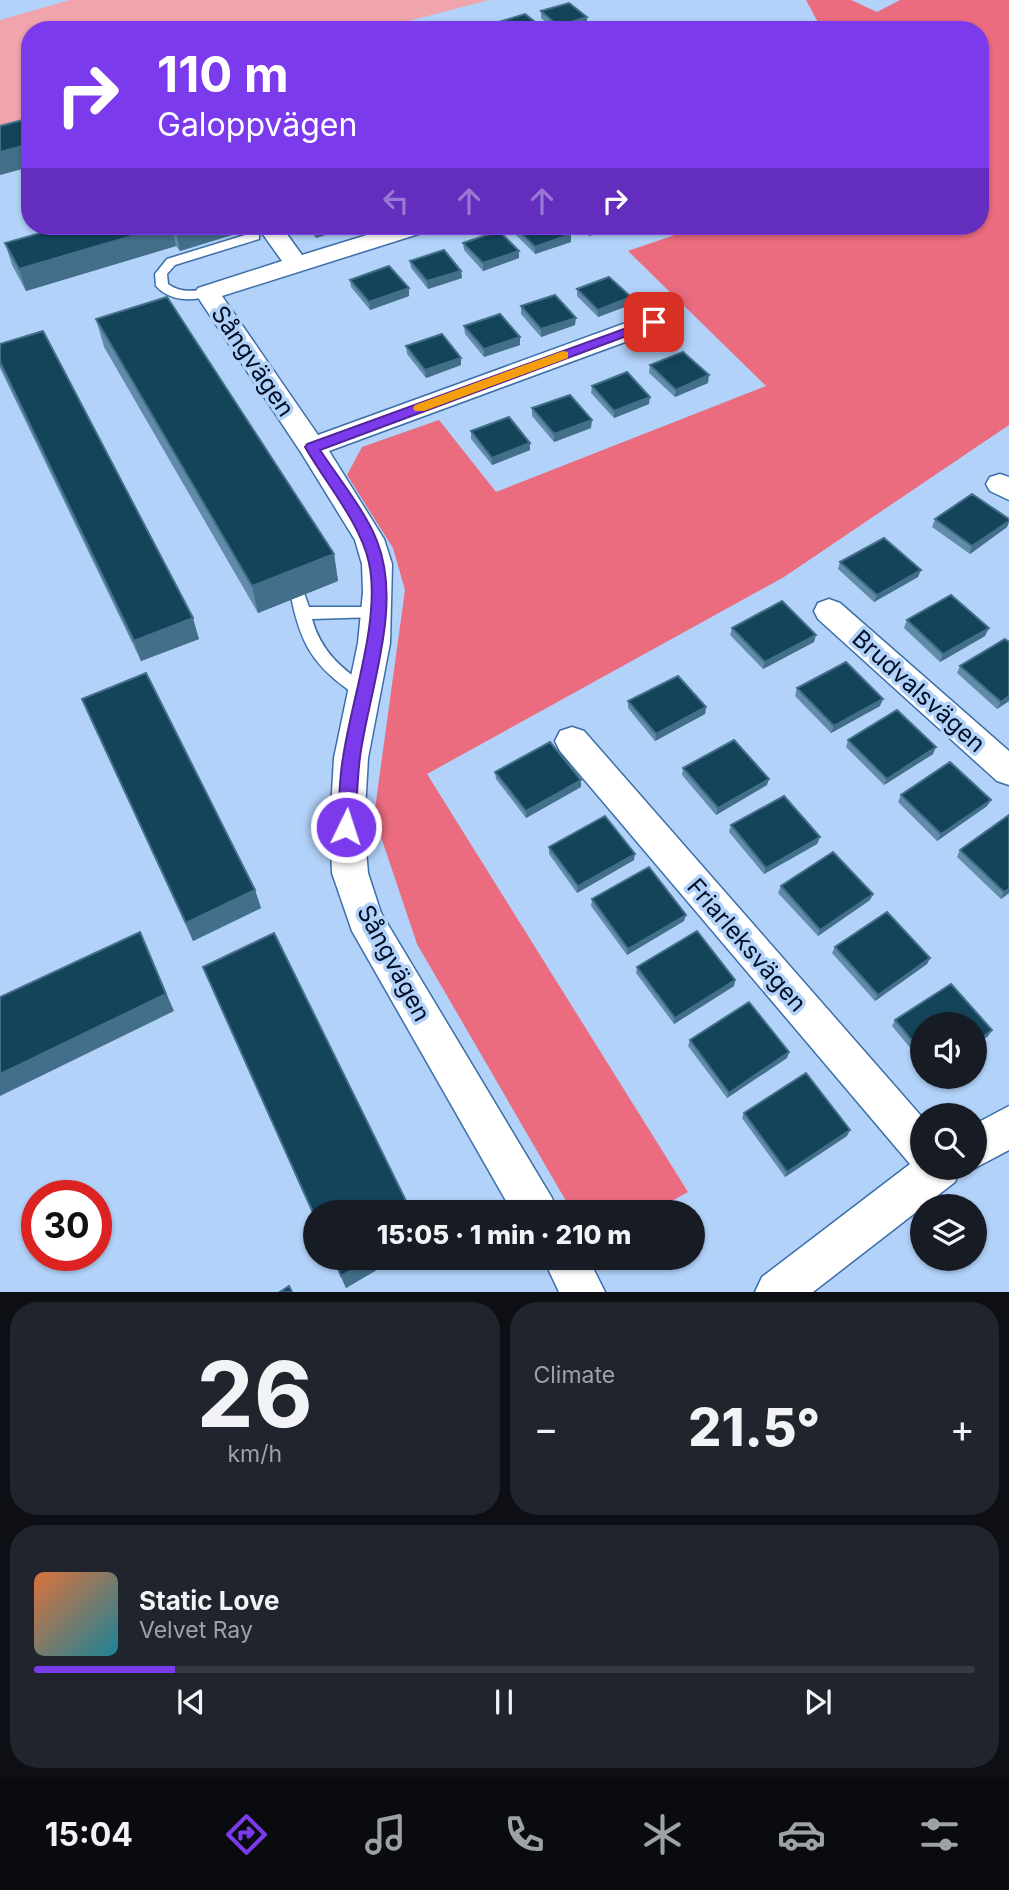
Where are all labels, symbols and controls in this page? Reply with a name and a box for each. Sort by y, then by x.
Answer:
text: 110 m [157,45,289,104]
icon: right [42,49,133,140]
text: Galoppvägen [157,105,357,144]
icon: left [377,182,415,220]
icon: ahead [450,182,488,220]
icon: ahead [523,182,561,220]
icon: right [596,182,634,220]
pin [624,292,684,352]
street label: Sångvägen [205,300,301,422]
icon: arrive [635,303,673,341]
street label: Brudvalsvägen [847,624,991,758]
position arrow [309,790,383,864]
street label: Friarleksvägen [681,872,813,1018]
street label: Sångvägen [351,900,437,1026]
map controls [910,1012,987,1271]
button: sound [910,1012,987,1089]
button: search [910,1103,987,1180]
speed limit sign: 30 [21,1180,112,1271]
button: layers [910,1194,987,1271]
text: 15:05 · 1 min · 210 m [377,1219,631,1250]
text: 26 [197,1339,313,1449]
text: Climate [534,1361,615,1389]
text: 21.5° [688,1396,820,1459]
text: − [534,1405,559,1451]
text: + [950,1405,975,1451]
text: km/h [227,1440,282,1468]
text: Static Love [139,1585,280,1616]
text: Velvet Ray [139,1616,253,1644]
icon: previous [172,1683,210,1721]
icon: pause [485,1683,523,1721]
icon: next [799,1683,837,1721]
icon: directions [222,1810,271,1859]
icon: music [361,1810,410,1859]
icon: phone [500,1810,549,1859]
icon: climate [638,1810,687,1859]
icon: car [777,1810,826,1859]
icon: filters [915,1810,964,1859]
text: 15:04 [45,1815,133,1854]

